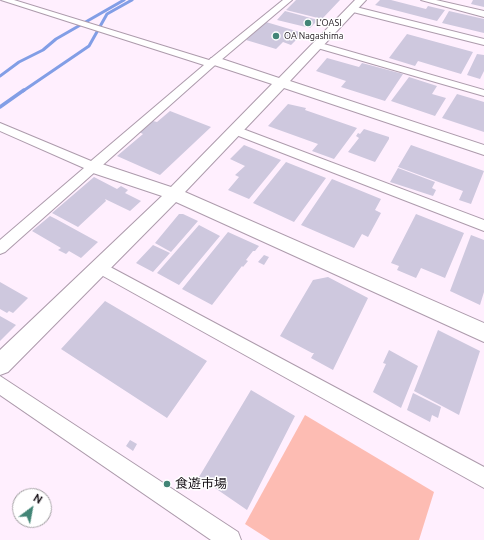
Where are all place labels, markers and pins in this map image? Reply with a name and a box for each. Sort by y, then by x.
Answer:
marker: L’OASI [303,18,313,28]
place label: L’OASI [316,18,341,28]
marker: OA Nagashima [271,31,281,41]
place label: OA Nagashima [284,31,343,41]
place label: 食遊市場 [175,476,227,492]
marker: 食遊市場 [162,479,172,489]

